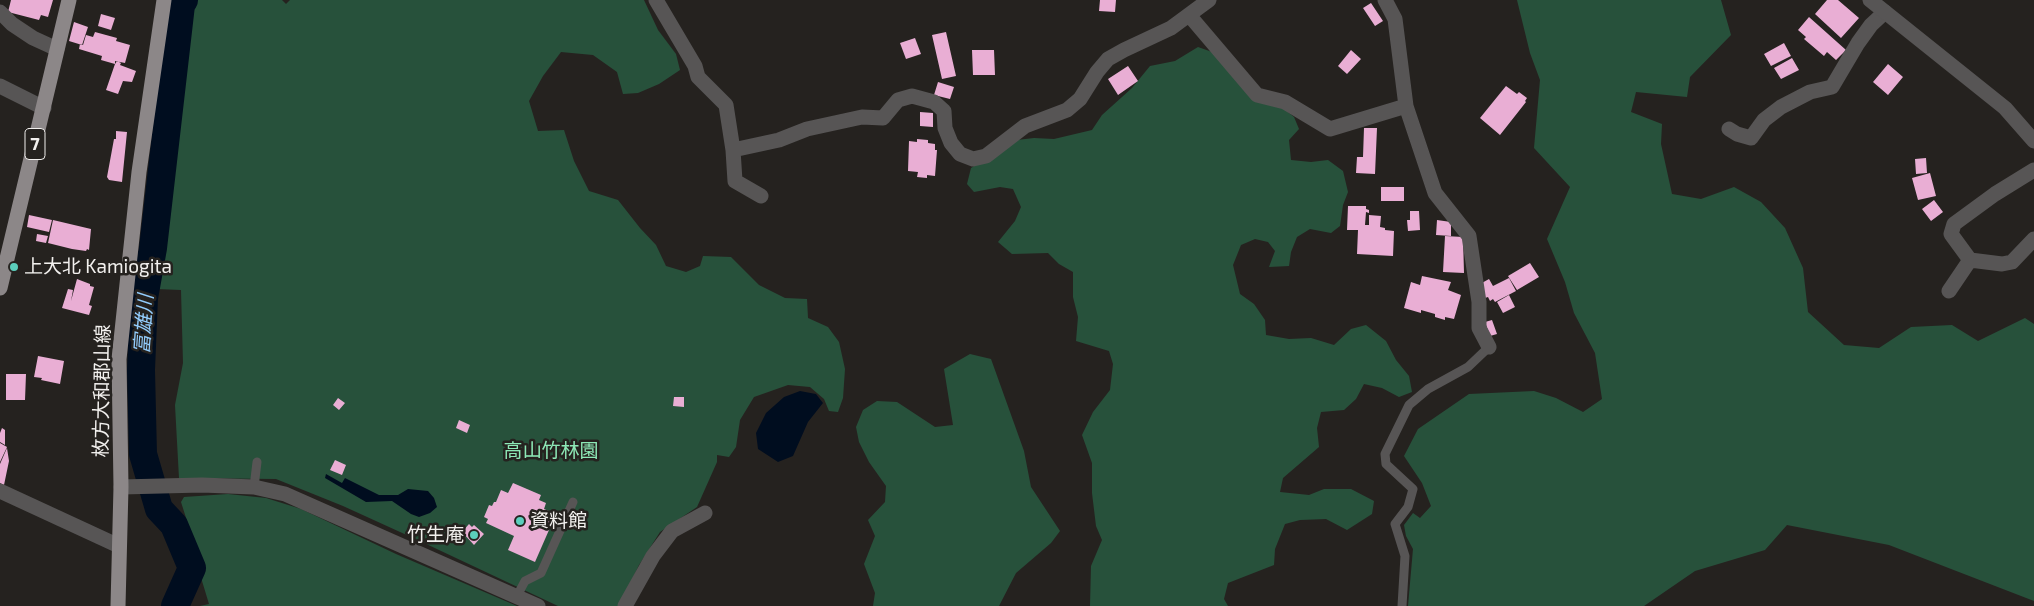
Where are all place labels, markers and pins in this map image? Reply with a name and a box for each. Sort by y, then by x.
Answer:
place label: 上大北 Kamiogita [24,256,172,278]
marker: 上大北 Kamiogita [8,261,20,273]
place label: 資料館 [530,510,587,532]
marker: 資料館 [514,515,526,527]
place label: 竹生庵 [407,524,464,546]
marker: 竹生庵 [468,529,480,541]

